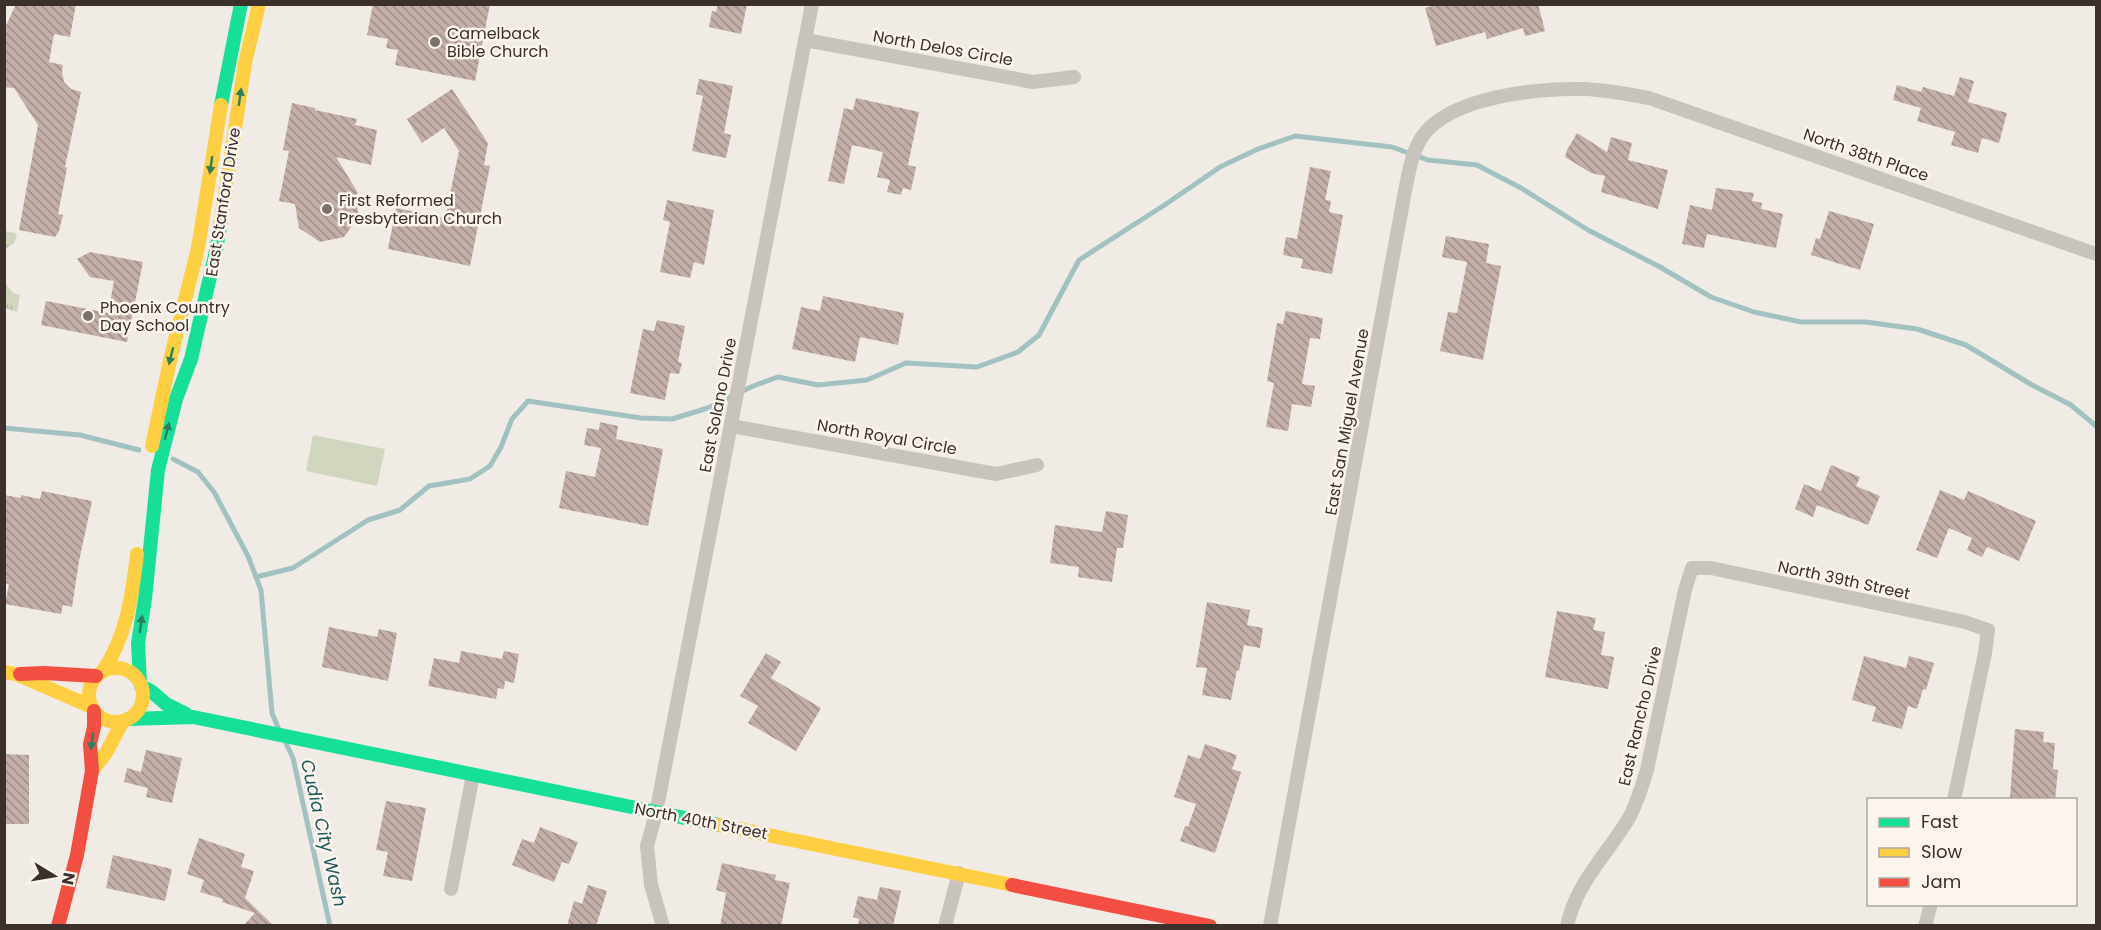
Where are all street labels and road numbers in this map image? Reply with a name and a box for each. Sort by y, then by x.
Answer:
street label: North Delos Circle [871,24,1015,72]
street label: North 38th Place [1800,123,1932,187]
street label: East Stanford Drive [200,126,246,278]
street label: East San Miguel Avenue [1319,327,1375,517]
street label: East Solano Drive [694,336,742,474]
street label: North Royal Circle [815,413,959,461]
street label: North 39th Street [1776,555,1912,605]
street label: East Rancho Drive [1613,644,1667,788]
street label: North 40th Street [632,797,770,845]

